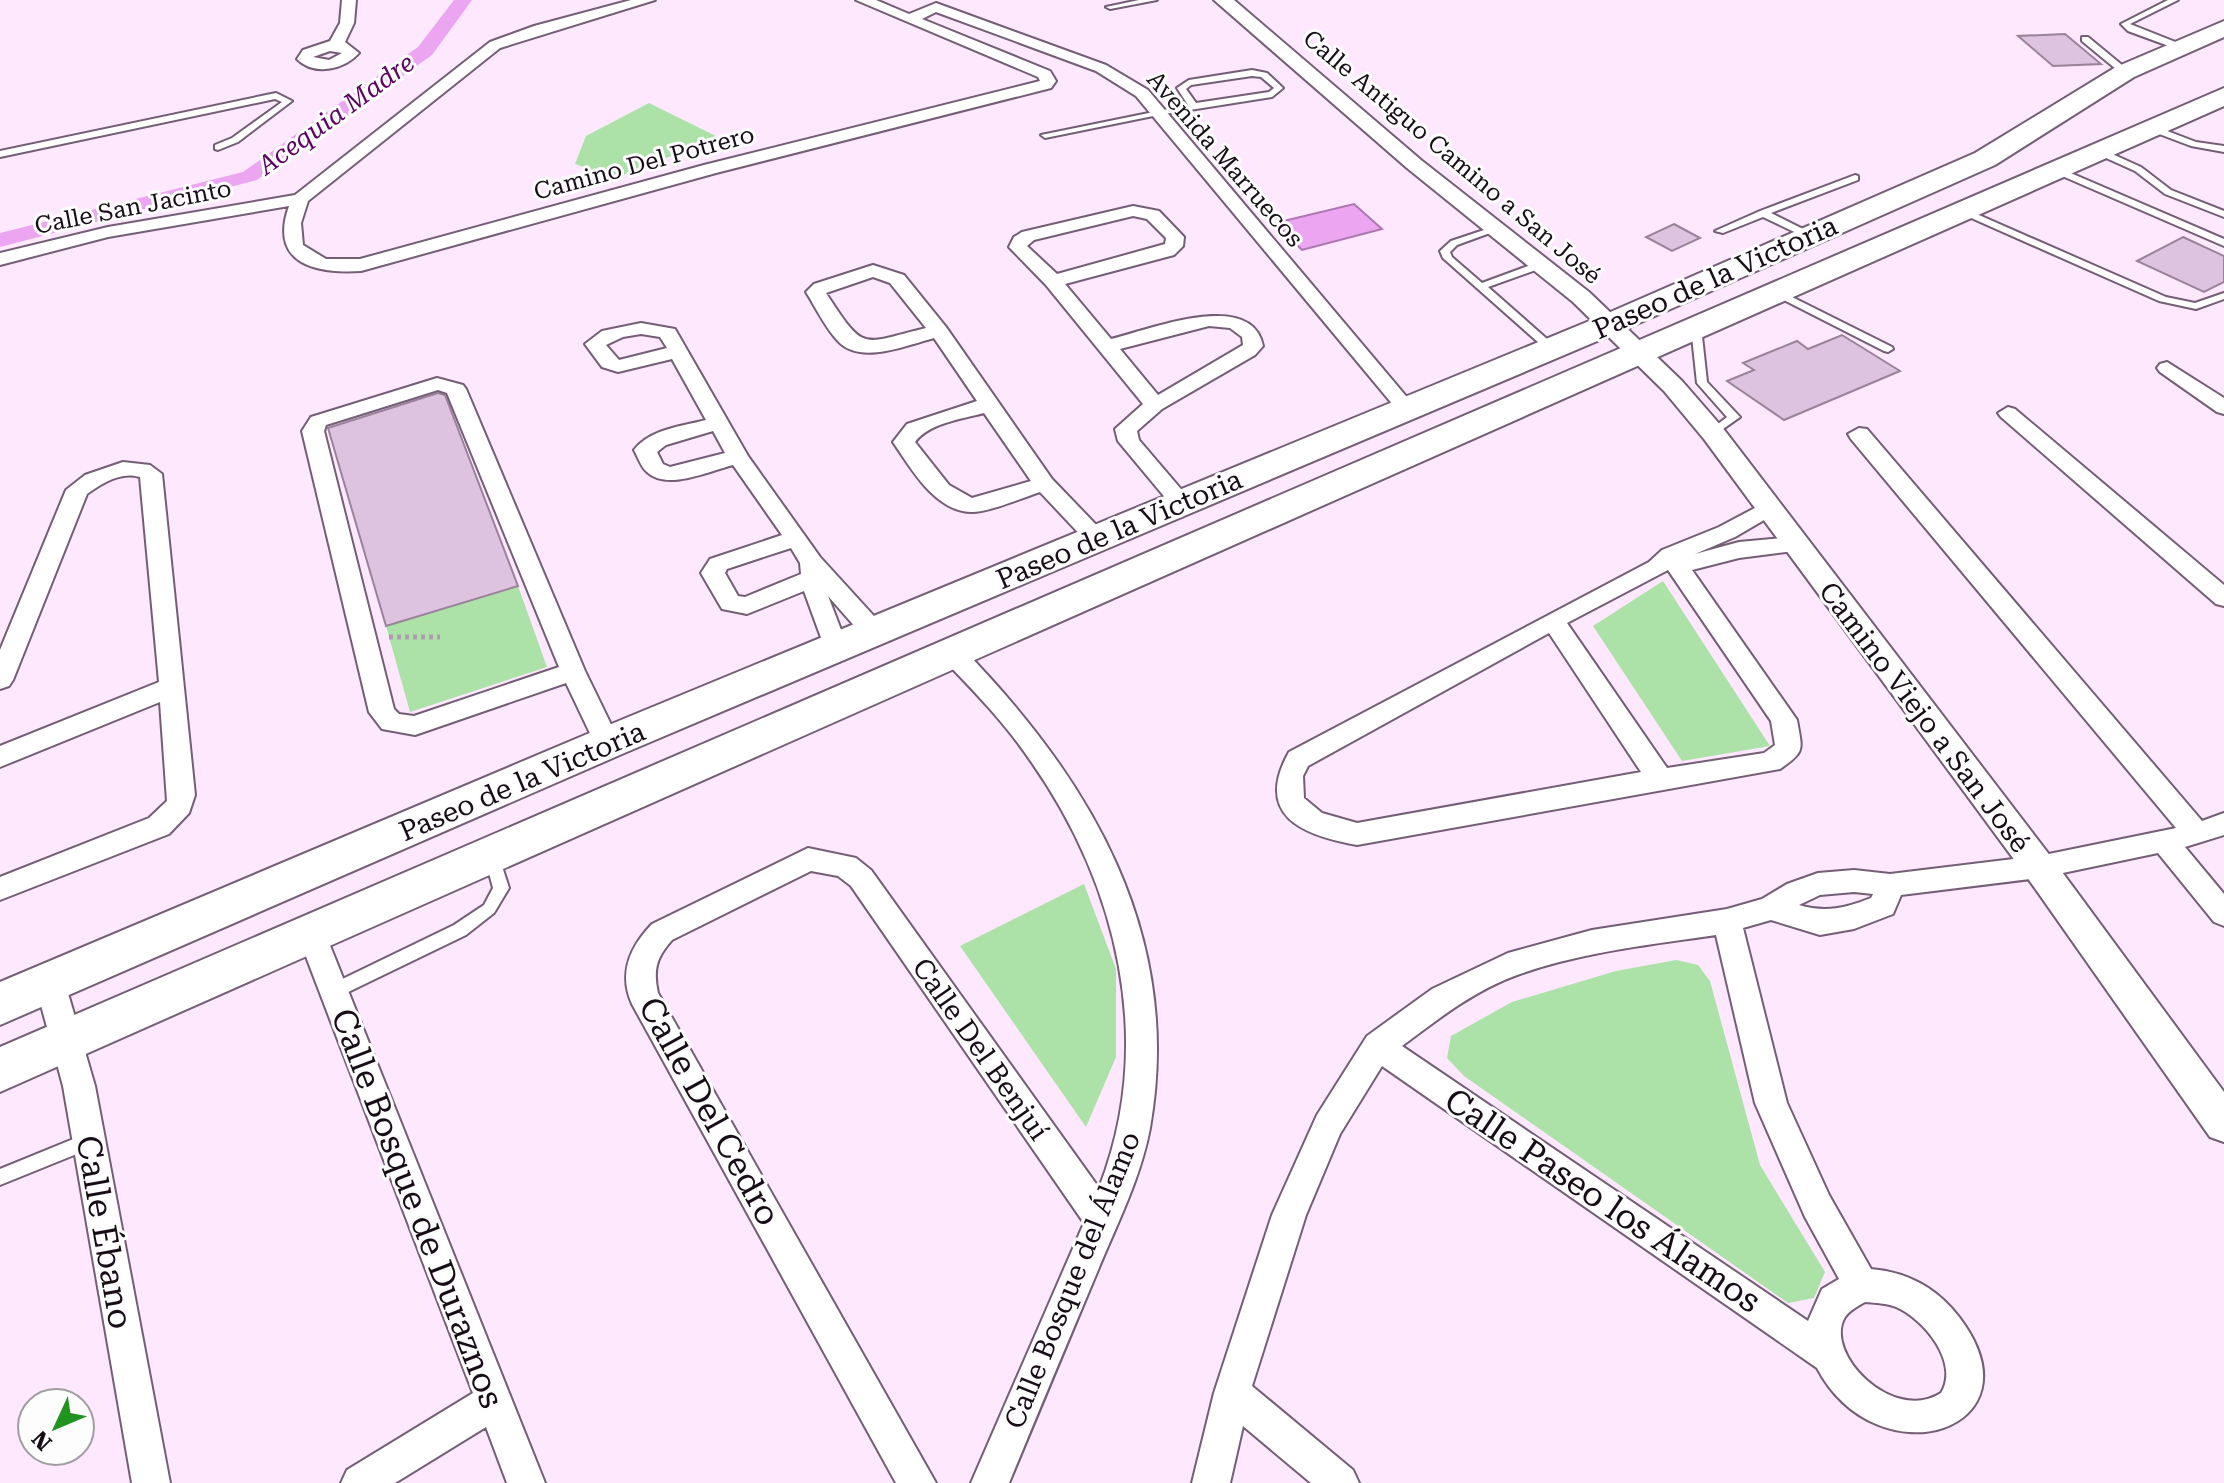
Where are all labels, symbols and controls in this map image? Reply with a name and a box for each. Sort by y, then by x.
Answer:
street label: Calle Antiguo Camino a San José [1298,24,1606,290]
water label: Acequia Madre [250,47,420,182]
street label: Avenida Marruecos [1141,65,1309,253]
street label: Camino Del Potrero [531,120,757,206]
street label: Calle San Jacinto [32,174,234,240]
street label: Paseo de la Victoria [1588,209,1842,346]
street label: Paseo de la Victoria [991,463,1247,596]
street label: Camino Viejo a San José [1812,576,2037,859]
street label: Paseo de la Victoria [394,715,650,848]
street label: Calle Del Benjuí [906,952,1056,1147]
street label: Calle Del Cedro [631,990,789,1232]
street label: Calle Bosque de Duraznos [323,1003,513,1413]
street label: Calle Paseo los Álamos [1438,1079,1768,1321]
street label: Calle Bosque del Álamo [997,1127,1147,1433]
street label: Calle Ébano [68,1132,142,1332]
north arrow [16,1387,96,1467]
text: N [27,1426,57,1455]

